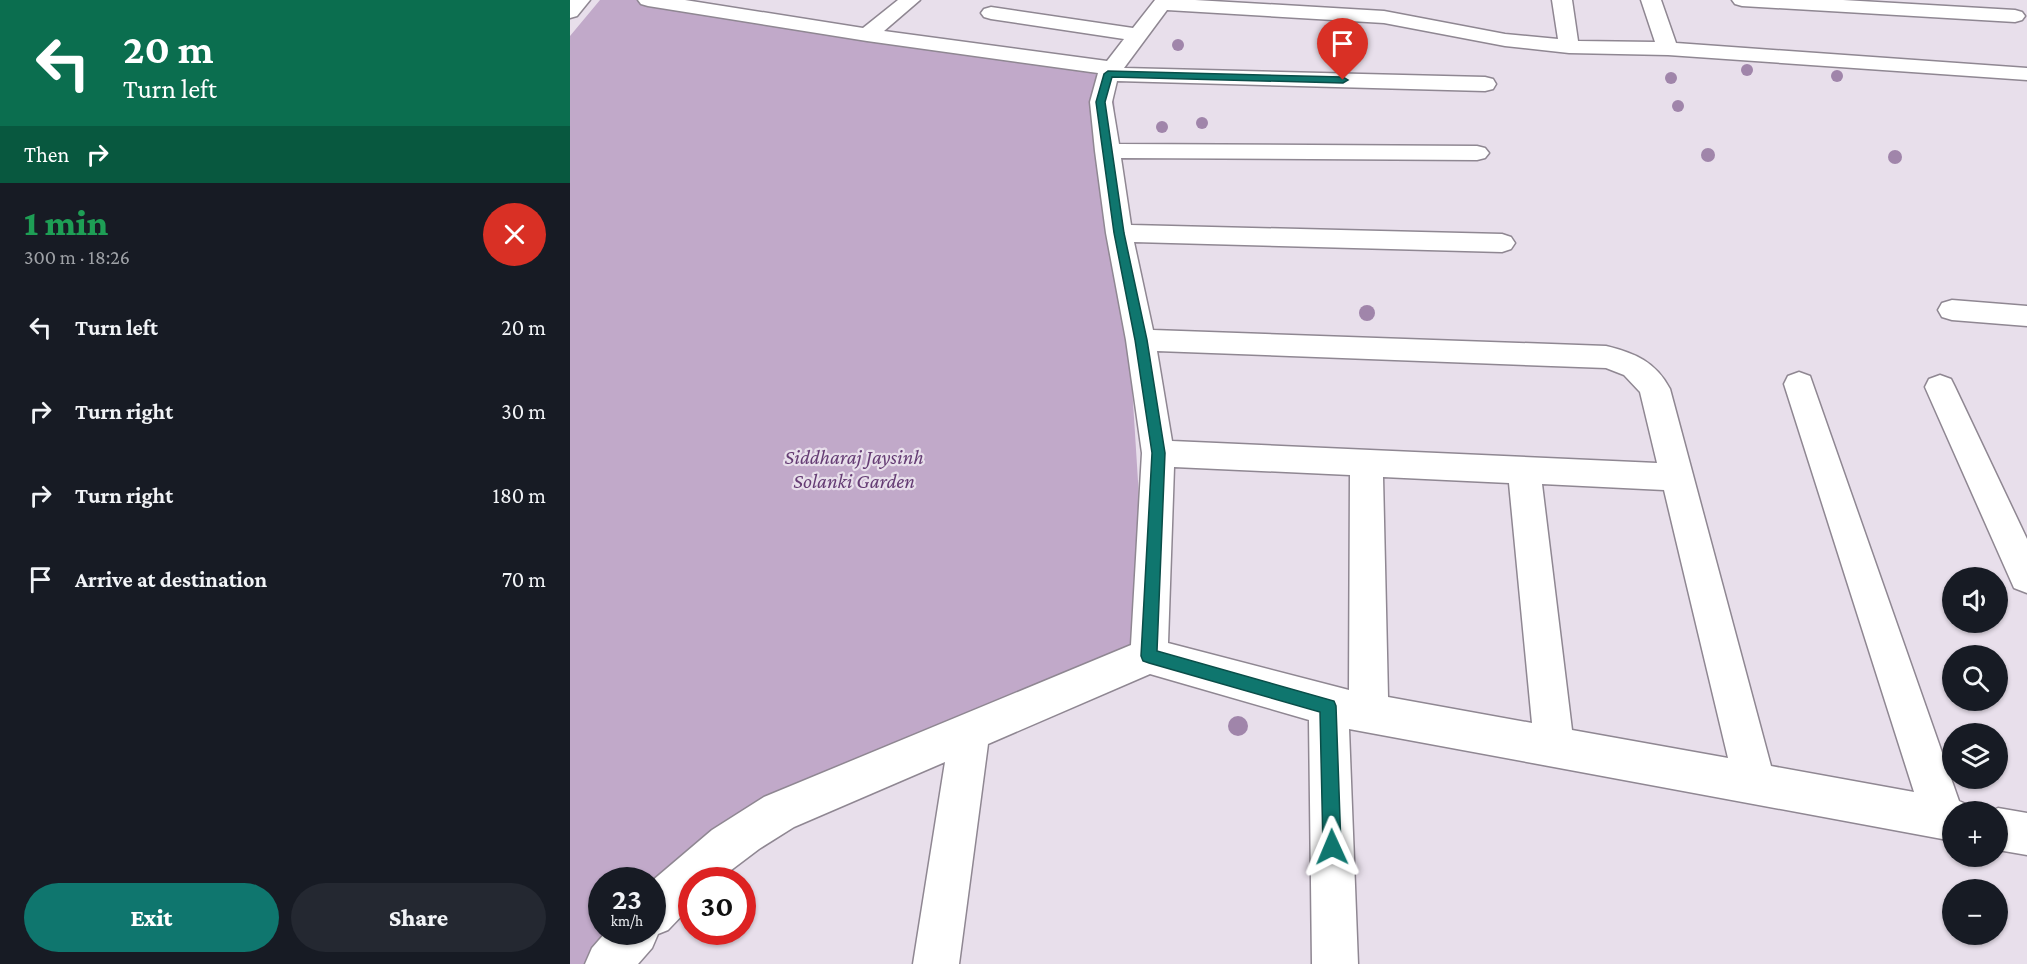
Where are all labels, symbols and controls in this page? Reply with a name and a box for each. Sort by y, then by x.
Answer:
pin [1317,18,1368,80]
icon: left [24,24,102,102]
text: 20 m [123,25,214,72]
icon: arrive [1326,27,1359,60]
text: Turn left [123,74,217,104]
icon: right [81,138,114,171]
text: Then [24,142,69,167]
text: 1 min [24,203,108,243]
button: close [483,203,546,266]
text: 300 m · 18:26 [24,246,130,268]
icon: left [24,311,57,344]
text: Turn left [75,315,158,340]
text: 20 m [501,315,546,340]
icon: right [24,395,57,428]
text: Turn right [75,399,173,424]
text: 30 m [501,399,546,424]
park label: Siddharaj Jaysinh Solanki Garden [784,445,924,493]
icon: right [24,479,57,512]
text: Turn right [75,483,173,508]
text: 180 m [493,483,546,508]
icon: arrive [24,563,57,596]
text: Arrive at destination [75,567,267,592]
text: 70 m [502,567,546,592]
map controls [1942,567,2008,945]
button: sound [1942,567,2008,633]
button: search [1942,645,2008,711]
button: layers [1942,723,2008,789]
button: + [1942,801,2008,867]
position arrow [1300,815,1364,879]
speed limit sign: 30 [678,867,756,945]
button: − [1942,879,2008,945]
text: 23 [612,882,642,915]
button: Exit [24,883,279,952]
button: Share [291,883,546,952]
text: km/h [611,913,643,929]

